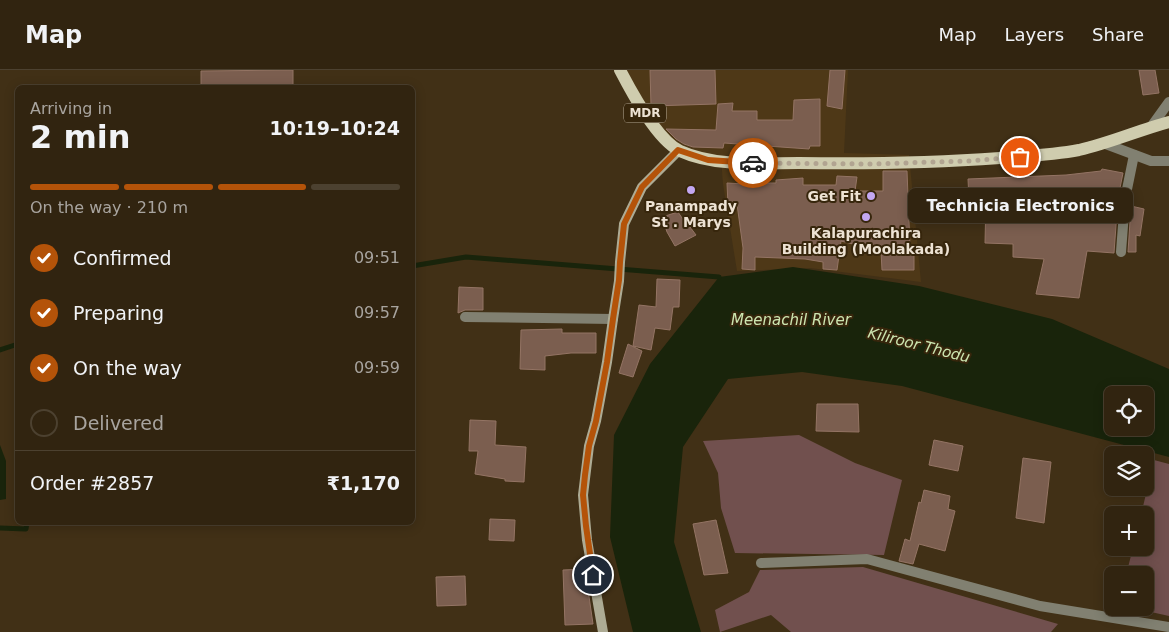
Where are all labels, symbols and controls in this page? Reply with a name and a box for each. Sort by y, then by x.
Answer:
text: Map [25,21,82,49]
text: Map [938,24,976,45]
text: Layers [1004,24,1064,45]
text: Share [1092,24,1144,45]
text: Arriving in [30,99,112,118]
road number: MDR [624,104,666,122]
text: 10:19–10:24 [270,117,400,139]
text: 2 min [30,118,131,156]
pin [999,136,1041,178]
courier [728,138,778,188]
icon: bag [1006,143,1034,171]
icon: car [739,149,767,177]
marker: Panampady St . Marys [685,184,697,196]
callout: Technicia Electronics [908,187,1132,222]
place label: Get Fit [807,188,861,204]
marker: Get Fit [865,190,877,202]
text: Technicia Electronics [927,196,1114,215]
text: On the way · 210 m [30,198,188,217]
place label: Panampady St . Marys [645,198,737,230]
marker: Kalapurachira Building (Moolakada) [860,211,872,223]
place label: Kalapurachira Building (Moolakada) [782,225,950,257]
icon: check [30,244,58,272]
text: Confirmed [73,247,172,269]
text: 09:51 [354,248,400,267]
icon: check [30,299,58,327]
text: Preparing [73,302,164,324]
text: 09:57 [354,303,400,322]
water label: Meenachil River [731,311,852,329]
water label: Kiliroor Thodu [866,324,972,366]
icon: check [30,354,58,382]
text: On the way [73,357,182,379]
text: 09:59 [354,358,400,377]
map controls [1104,386,1154,616]
button: locate [1104,386,1154,436]
text: Delivered [73,412,164,434]
button: layers [1104,446,1154,496]
text: Order #2857 [30,472,154,494]
text: ₹1,170 [327,472,400,494]
button: + [1104,506,1154,556]
pin [572,554,614,596]
icon: home [579,561,607,589]
button: − [1104,566,1154,616]

